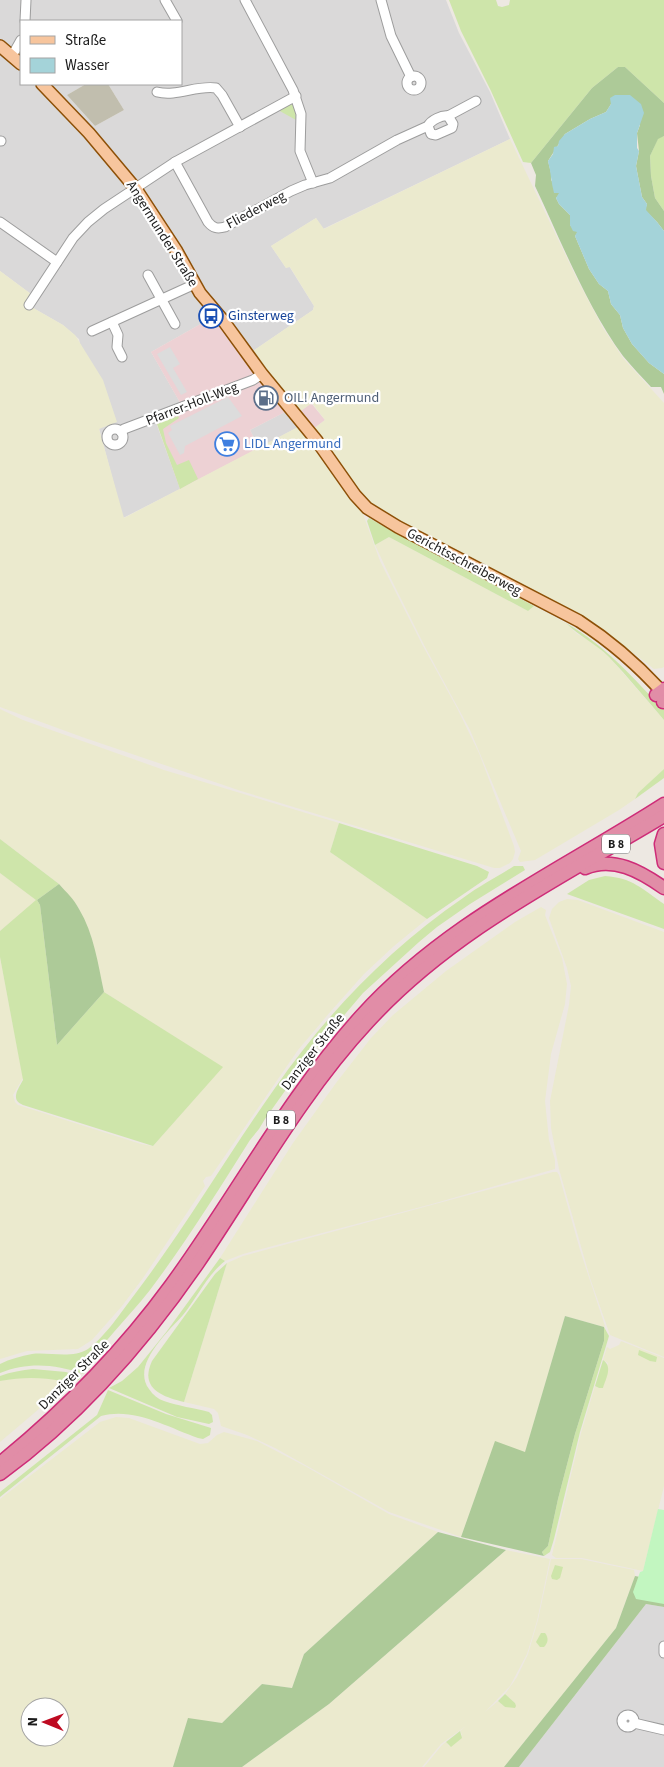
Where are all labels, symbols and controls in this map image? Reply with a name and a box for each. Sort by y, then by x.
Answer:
legend [20,20,182,85]
text: Straße [65,30,106,51]
text: Wasser [65,55,110,76]
street label: Angermunder Straße [121,177,203,291]
street label: Fliederweg [223,186,289,234]
bus stop icon: Ginsterweg [198,303,224,329]
place label: Ginsterweg [228,306,294,326]
street label: Pfarrer-Holl-Weg [143,377,241,431]
fuel station icon: OIL! Angermund [253,385,279,411]
place label: OIL! Angermund [284,388,379,408]
supermarket icon: LIDL Angermund [214,431,240,457]
place label: LIDL Angermund [244,434,341,454]
street label: Gerichtsschreiberweg [403,523,525,601]
road number: B 8 [602,834,630,854]
street label: Danziger Straße [277,1009,349,1095]
road number: B 8 [267,1110,295,1130]
street label: Danziger Straße [34,1335,114,1415]
north arrow [20,1697,70,1747]
text: N [23,1717,43,1727]

